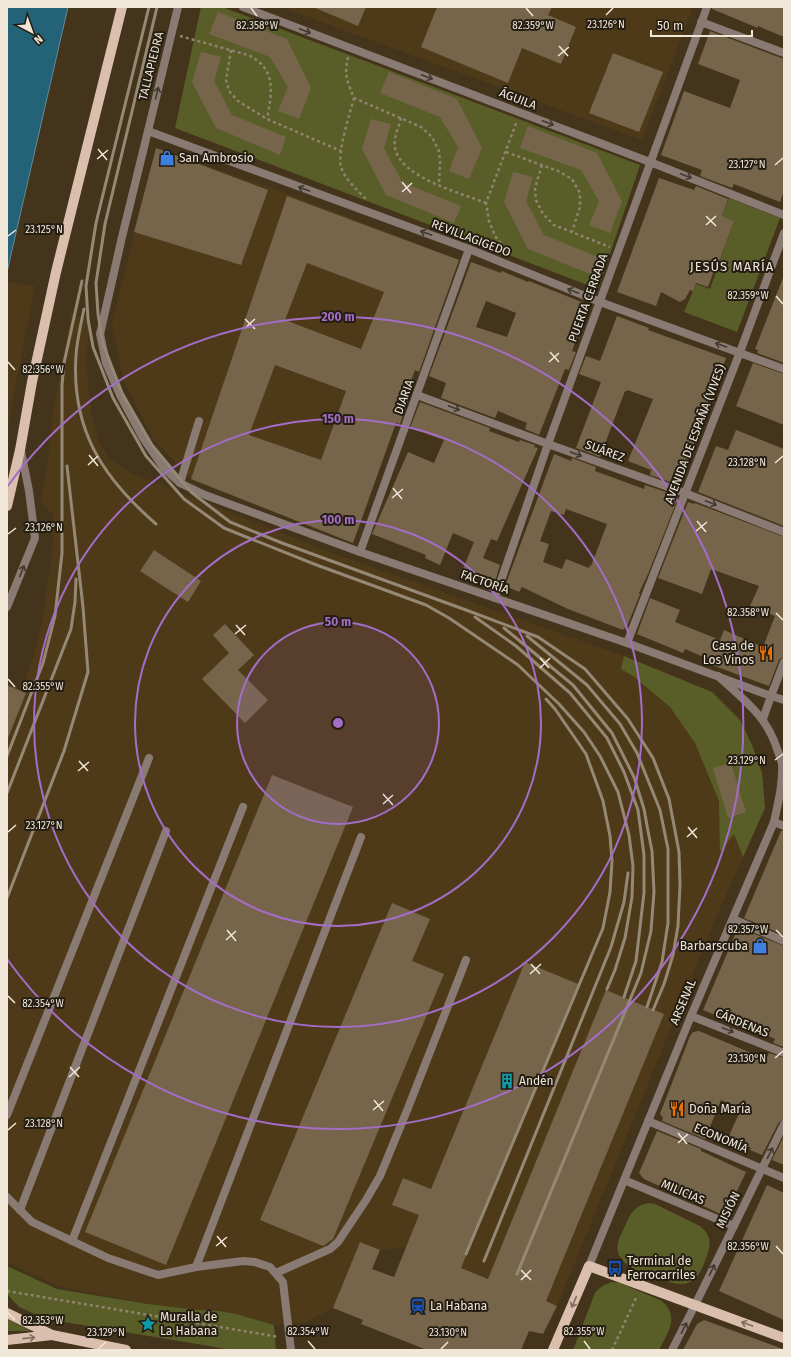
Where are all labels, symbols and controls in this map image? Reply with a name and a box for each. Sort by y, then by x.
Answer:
north arrow [12,12,52,52]
scale bar [651,12,752,38]
text: 23.126°N [587,19,625,31]
text: 50 m [657,19,683,33]
text: 82.358°W [236,20,279,32]
text: 82.359°W [512,20,554,32]
one-way arrow [299,27,311,35]
street label: TALLAPIEDRA [136,30,166,102]
text: N [31,32,45,46]
one-way arrow [420,74,432,82]
street label: ÁGUILA [497,85,539,113]
one-way arrow [154,87,162,100]
one-way arrow [542,120,554,128]
shop icon: San Ambrosio [158,149,176,167]
place label: San Ambrosio [179,151,254,165]
text: 23.127°N [728,159,766,171]
one-way arrow [680,173,692,181]
one-way arrow [297,185,310,192]
street label: REVILLAGIGEDO [429,216,513,260]
text: 23.125°N [25,224,63,236]
one-way arrow [420,229,432,237]
street label: PUERTA CERRADA [566,252,611,344]
district label: JESÚS MARÍA [690,259,774,274]
one-way arrow [567,287,579,295]
text: 82.359°W [727,290,769,302]
text: 200 m [321,310,355,324]
one-way arrow [716,341,728,349]
street label: AVENIDA DE ESPAÑA (VIVES) [661,362,728,506]
text: 82.356°W [22,364,65,376]
street label: DIARIA [391,378,417,416]
one-way arrow [447,405,459,413]
text: 150 m [322,412,354,426]
street label: SUÁREZ [583,436,627,465]
one-way arrow [569,450,581,458]
text: 23.128°N [728,457,766,469]
one-way arrow [705,500,717,507]
text: 100 m [322,513,354,527]
text: 23.126°N [25,522,63,534]
one-way arrow [18,566,26,578]
street label: FACTORÍA [459,566,512,597]
text: 82.358°W [727,607,770,619]
text: 50 m [325,615,351,629]
place label: Casa de Los Vinos [703,639,754,667]
restaurant icon: Casa de Los Vinos [757,644,775,662]
text: 82.355°W [22,681,64,693]
centre of rings [331,716,345,730]
text: 23.129°N [728,755,766,767]
text: 23.127°N [25,820,63,832]
text: 82.357°W [728,924,769,936]
shop icon: Barbarscuba [751,937,769,955]
place label: Barbarscuba [680,939,748,953]
street label: ARSENAL [667,977,699,1027]
text: 82.354°W [22,998,65,1010]
street label: CÁRDENAS [713,1005,772,1040]
one-way arrow [721,1027,733,1035]
text: 23.130°N [728,1053,766,1065]
building icon: Andén [498,1072,516,1090]
place label: Andén [519,1074,554,1088]
restaurant icon: Doña María [668,1100,686,1118]
place label: Doña María [689,1102,751,1116]
text: 23.128°N [25,1118,63,1130]
street label: ECONOMÍA [692,1119,751,1156]
one-way arrow [767,1148,774,1160]
street label: MILICIAS [659,1177,707,1208]
street label: MISIÓN [712,1189,743,1231]
text: 82.356°W [727,1241,770,1253]
place label: Terminal de Ferrocarriles [627,1254,696,1282]
bus stop icon: Terminal de Ferrocarriles [606,1259,624,1277]
one-way arrow [709,1264,716,1276]
one-way arrow [569,1296,577,1308]
station icon: La Habana [409,1297,427,1315]
place label: La Habana [430,1299,487,1313]
place label: Muralla de La Habana [160,1310,217,1338]
text: 82.353°W [22,1315,64,1327]
place icon: Muralla de La Habana [139,1315,157,1333]
one-way arrow [742,1320,754,1328]
one-way arrow [680,1322,688,1334]
text: 82.354°W [287,1326,330,1338]
text: 82.355°W [563,1326,605,1338]
text: 23.129°N [87,1327,125,1339]
text: 23.130°N [429,1327,467,1339]
one-way arrow [22,1334,35,1342]

